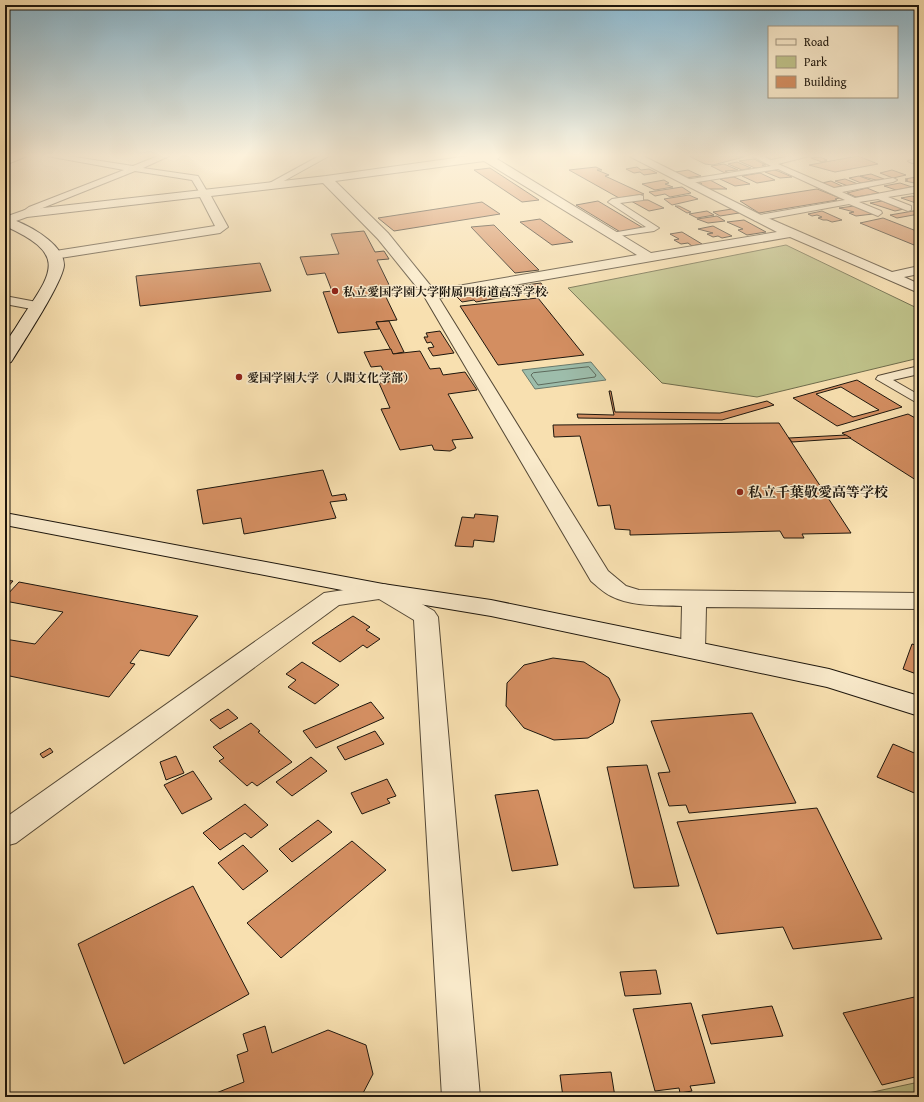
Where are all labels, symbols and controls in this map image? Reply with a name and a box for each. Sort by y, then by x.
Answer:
legend [768,26,898,98]
text: Road [804,33,830,50]
text: Park [804,53,828,70]
text: Building [804,73,847,90]
place label: 私立愛国学園大学附属四街道高等学校 [343,283,547,300]
marker: 私立愛国学園大学附属四街道高等学校 [330,286,340,296]
place label: 愛国学園大学（人間文化学部） [247,369,415,386]
marker: 愛国学園大学（人間文化学部） [234,372,244,382]
place label: 私立千葉敬愛高等学校 [748,482,888,502]
marker: 私立千葉敬愛高等学校 [735,487,745,497]

